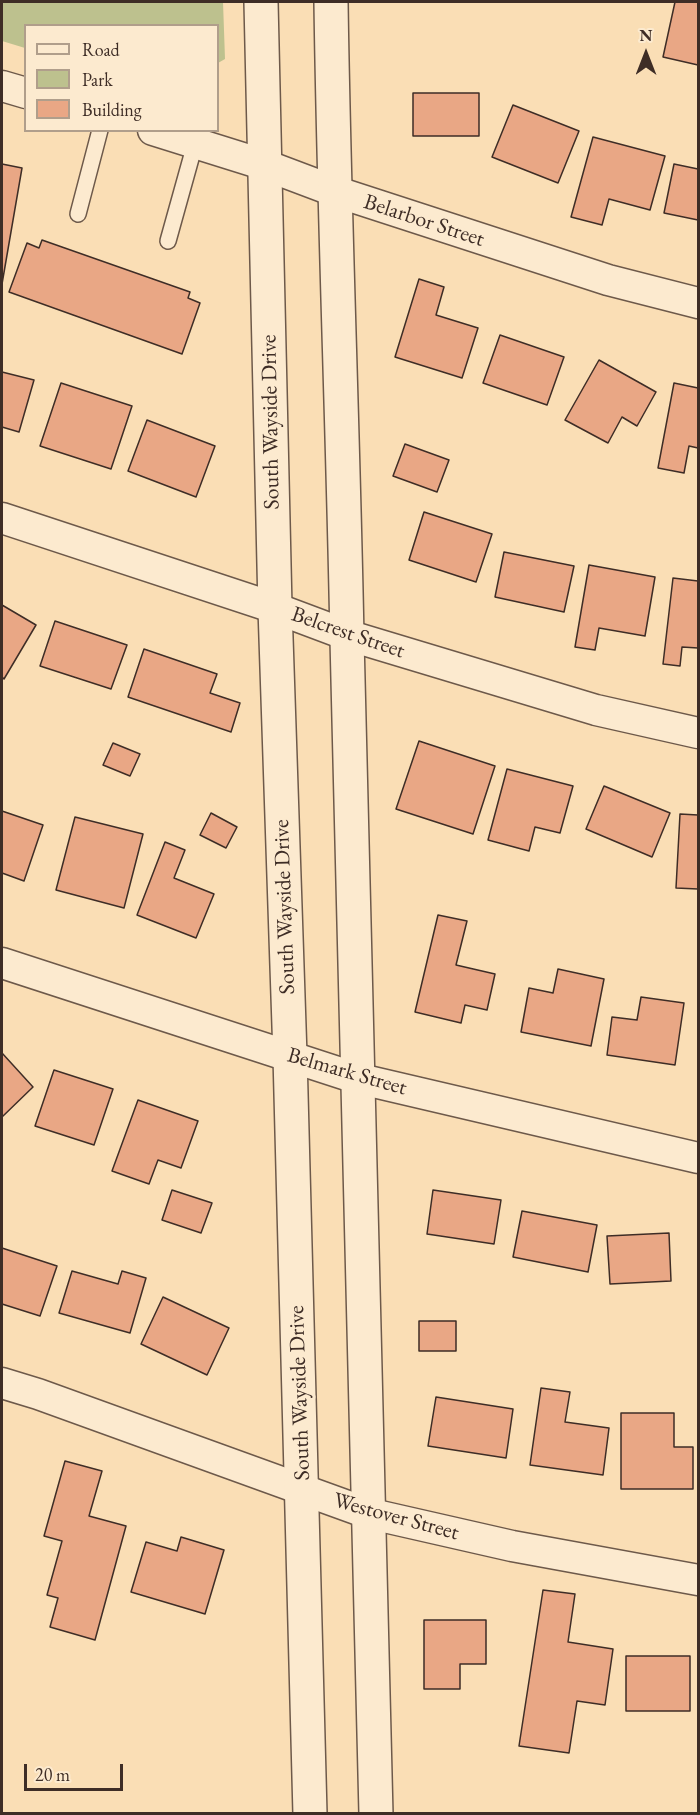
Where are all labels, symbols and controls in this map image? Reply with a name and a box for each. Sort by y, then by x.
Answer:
legend [24,24,219,132]
north arrow [616,24,676,84]
text: N [640,25,652,46]
text: Road [82,38,120,61]
text: Park [82,68,113,91]
text: Building [82,98,142,121]
street label: Belarbor Street [360,189,488,253]
street label: South Wayside Drive [256,334,286,510]
street label: Belcrest Street [288,601,408,665]
street label: South Wayside Drive [269,819,301,995]
street label: Belmark Street [284,1042,410,1102]
street label: South Wayside Drive [284,1305,316,1481]
street label: Westover Street [330,1488,462,1546]
scale bar [27,1752,126,1790]
text: 20 m [35,1763,70,1786]

